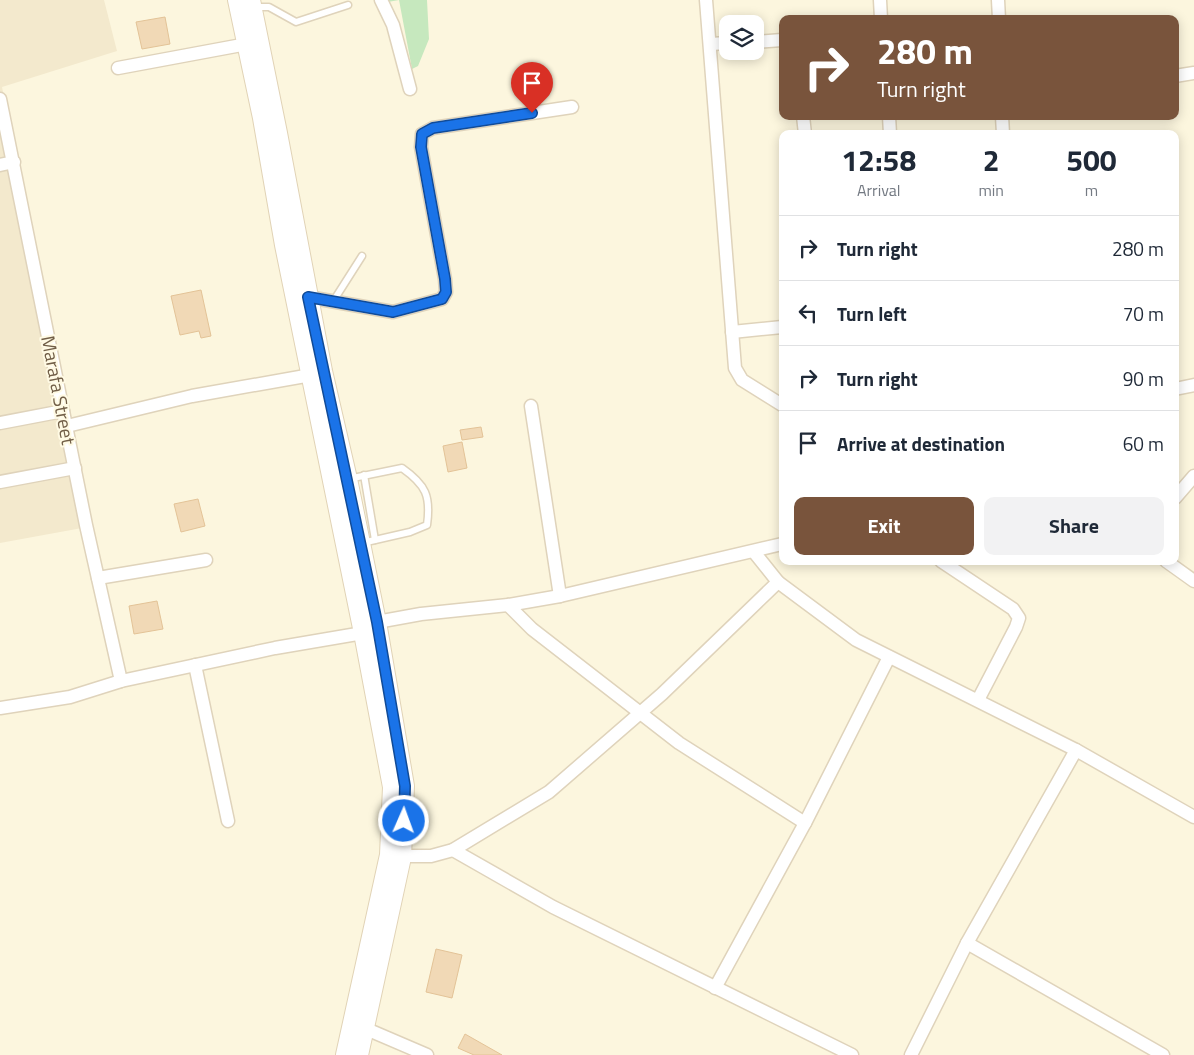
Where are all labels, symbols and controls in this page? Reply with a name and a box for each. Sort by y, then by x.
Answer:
map controls [719,15,764,60]
button: layers [719,15,764,60]
text: 280 m [877,24,973,78]
icon: right [794,35,859,100]
pin [511,62,553,113]
icon: arrive [518,69,546,97]
text: Turn right [877,72,966,106]
text: 12:58 [841,137,916,183]
text: 2 [983,137,1000,183]
text: 500 [1066,137,1117,183]
text: Arrival [857,178,900,202]
text: min [978,178,1004,202]
text: m [1085,178,1098,202]
icon: right [794,234,822,262]
text: Turn right [837,234,918,263]
text: 280 m [1112,234,1164,263]
icon: left [794,299,822,327]
text: Turn left [837,299,907,328]
text: 70 m [1123,299,1164,328]
street label: Marafa Street [34,333,84,447]
icon: right [794,364,822,392]
text: Turn right [837,364,918,393]
text: 90 m [1123,364,1164,393]
icon: arrive [794,429,822,457]
text: Arrive at destination [837,429,1005,458]
text: 60 m [1123,429,1164,458]
button: Exit [794,497,974,555]
button: Share [984,497,1164,555]
position arrow [377,794,429,846]

